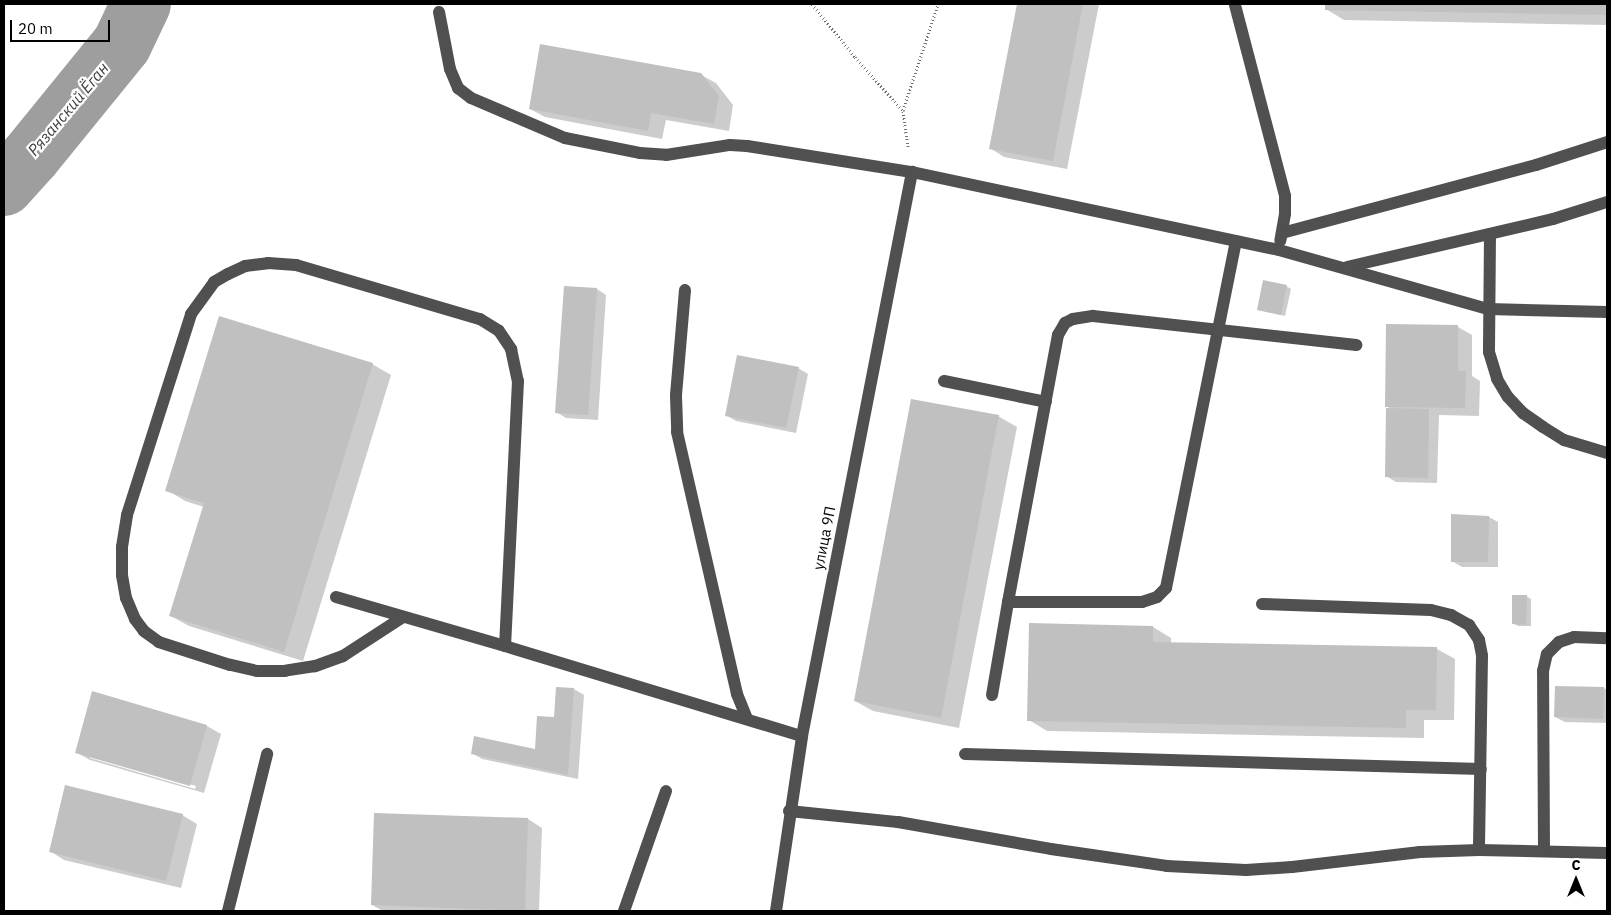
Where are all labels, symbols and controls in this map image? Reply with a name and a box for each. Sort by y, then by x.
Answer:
scale bar [12,10,112,42]
text: 20 m [18,19,53,38]
water label: Рязанский Ёган [23,59,113,159]
street label: улица 9П [809,505,839,571]
north arrow [1551,855,1601,905]
text: С [1571,856,1581,874]

